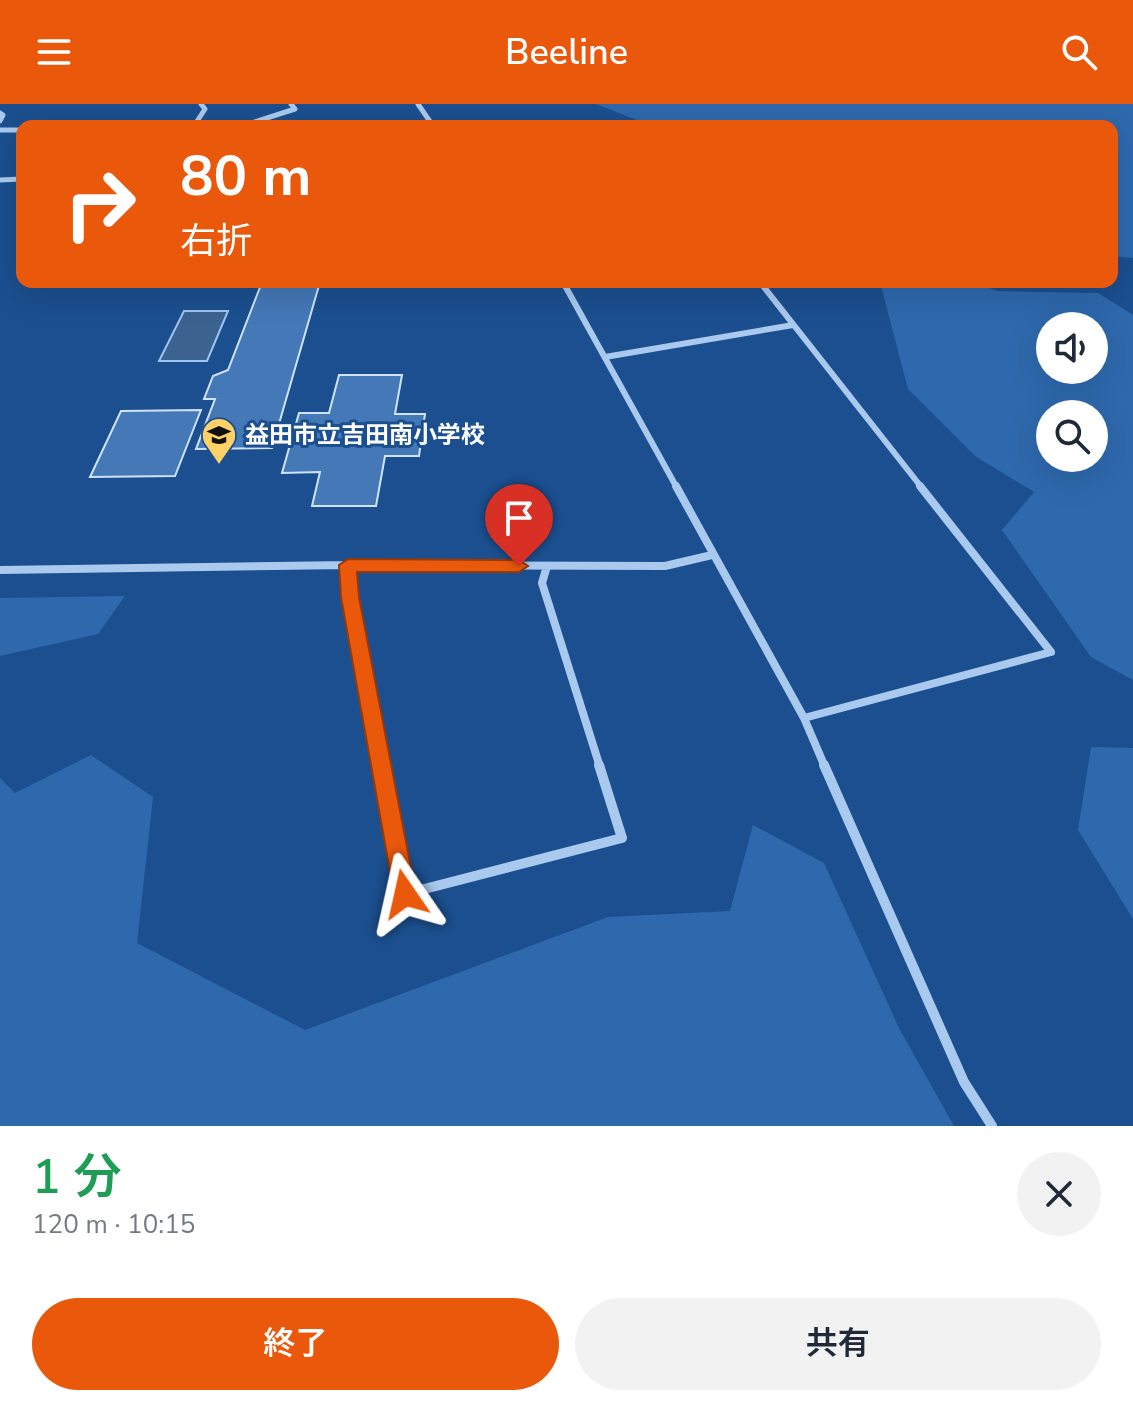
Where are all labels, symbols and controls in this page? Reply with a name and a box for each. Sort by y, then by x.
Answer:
text: Beeline [505,28,628,77]
icon: menu [32,30,76,74]
icon: search [1057,30,1101,74]
text: 80 m [180,138,311,215]
icon: right [48,152,152,256]
text: 右折 [180,217,252,266]
map controls [1036,312,1108,472]
button: sound [1036,312,1108,384]
button: search [1036,400,1108,472]
school or university icon: 益田市立吉田南小学校 [200,416,238,466]
place label: 益田市立吉田南小学校 [245,419,485,451]
pin [485,484,553,566]
icon: arrive [497,496,541,540]
position arrow [363,852,447,936]
text: 1 分 [32,1144,121,1210]
button: close [1017,1152,1101,1236]
text: 120 m · 10:15 [32,1207,195,1242]
button: 終了 [32,1298,559,1390]
button: 共有 [575,1298,1101,1390]

